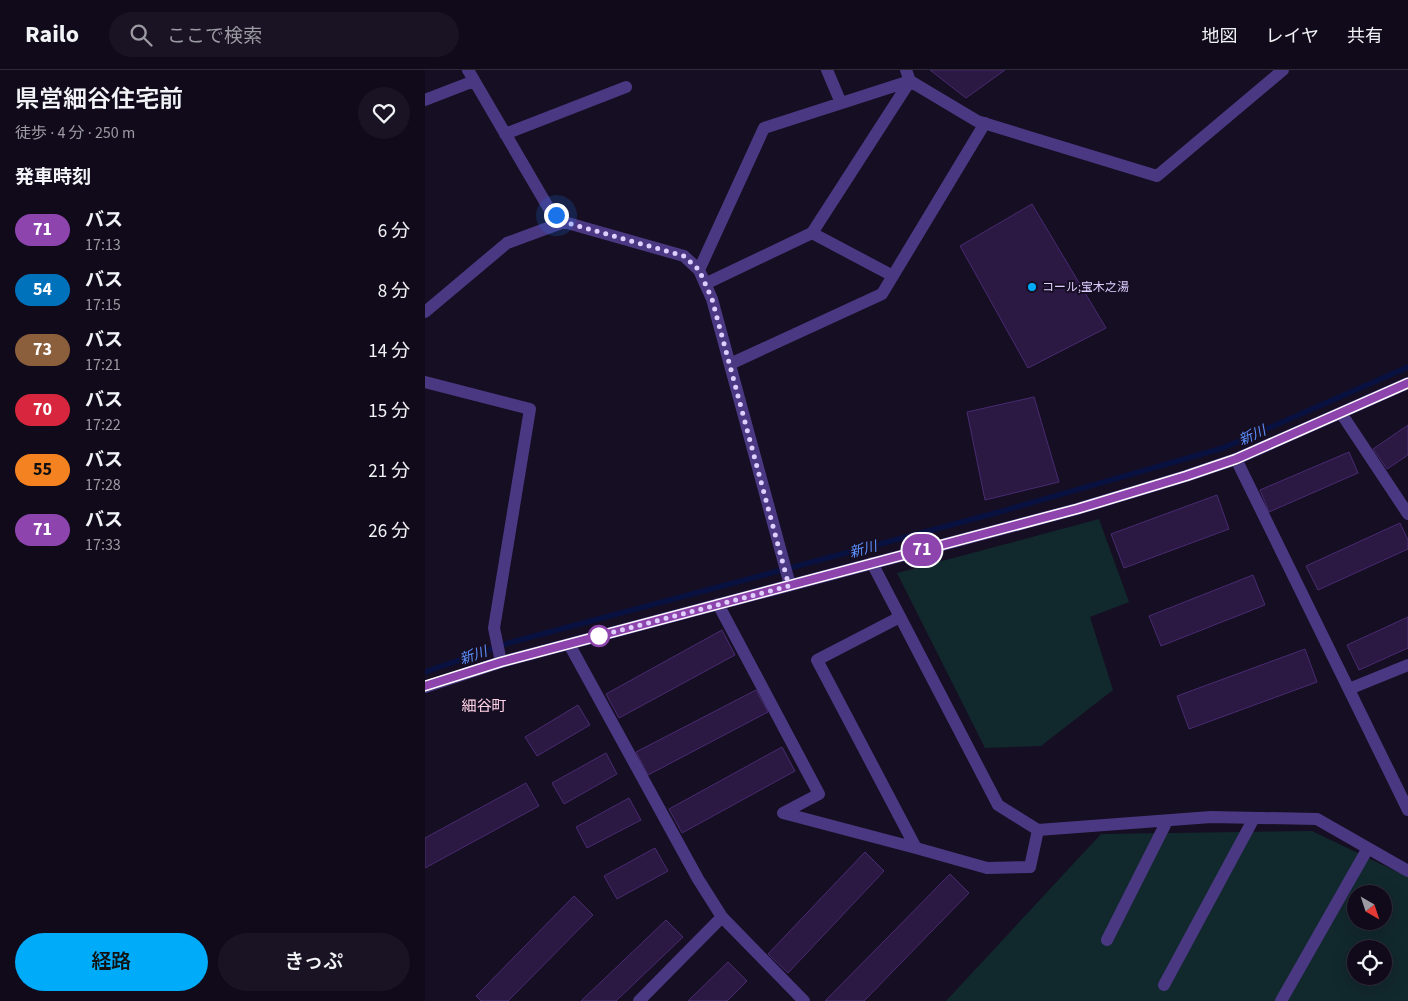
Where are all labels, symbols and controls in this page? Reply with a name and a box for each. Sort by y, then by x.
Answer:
search box [109,12,459,57]
text: Railo [25,17,79,52]
icon: search [127,21,155,49]
text: ここで検索 [167,23,262,50]
text: 地図 [1202,24,1238,49]
text: レイヤ [1266,24,1319,49]
text: 共有 [1347,24,1383,49]
text: 県営細谷住宅前 [15,82,183,117]
button: heart [358,87,410,139]
text: 徒歩 · 4 分 · 250 m [15,122,135,144]
text: 発車時刻 [15,164,91,191]
your location [544,203,569,228]
text: バス [85,207,123,234]
text: 71 [33,217,52,242]
text: 6 分 [378,218,410,245]
text: 17:13 [85,234,121,256]
text: バス [85,267,123,294]
text: 54 [33,277,52,302]
text: 8 分 [378,278,410,305]
place label: コール;宝木之湯 [1042,279,1129,296]
marker: コール;宝木之湯 [1026,281,1038,293]
text: 17:15 [85,294,121,316]
text: バス [85,327,123,354]
text: 73 [33,337,52,362]
text: 14 分 [368,338,410,365]
text: 17:21 [85,354,121,376]
text: バス [85,387,123,414]
text: 70 [33,397,52,422]
text: 15 分 [368,398,410,425]
text: 17:22 [85,414,121,436]
water label: 新川 [1236,420,1271,451]
text: バス [85,447,123,474]
text: 55 [33,457,52,482]
text: 21 分 [368,458,410,485]
text: 17:28 [85,474,121,496]
text: バス [85,507,123,534]
text: 71 [33,517,52,542]
text: 26 分 [368,518,410,545]
text: 17:33 [85,534,121,556]
line badge: 71 [899,534,945,566]
water label: 新川 [847,536,881,563]
text: 71 [912,537,932,562]
unlabelled marker [588,625,610,647]
water label: 新川 [457,641,492,670]
district label: 細谷町 [461,696,507,717]
north arrow [1347,885,1393,930]
map controls [1347,885,1392,985]
button: 経路 [15,933,208,991]
button: きっぷ [218,933,410,991]
button: locate [1347,940,1392,985]

